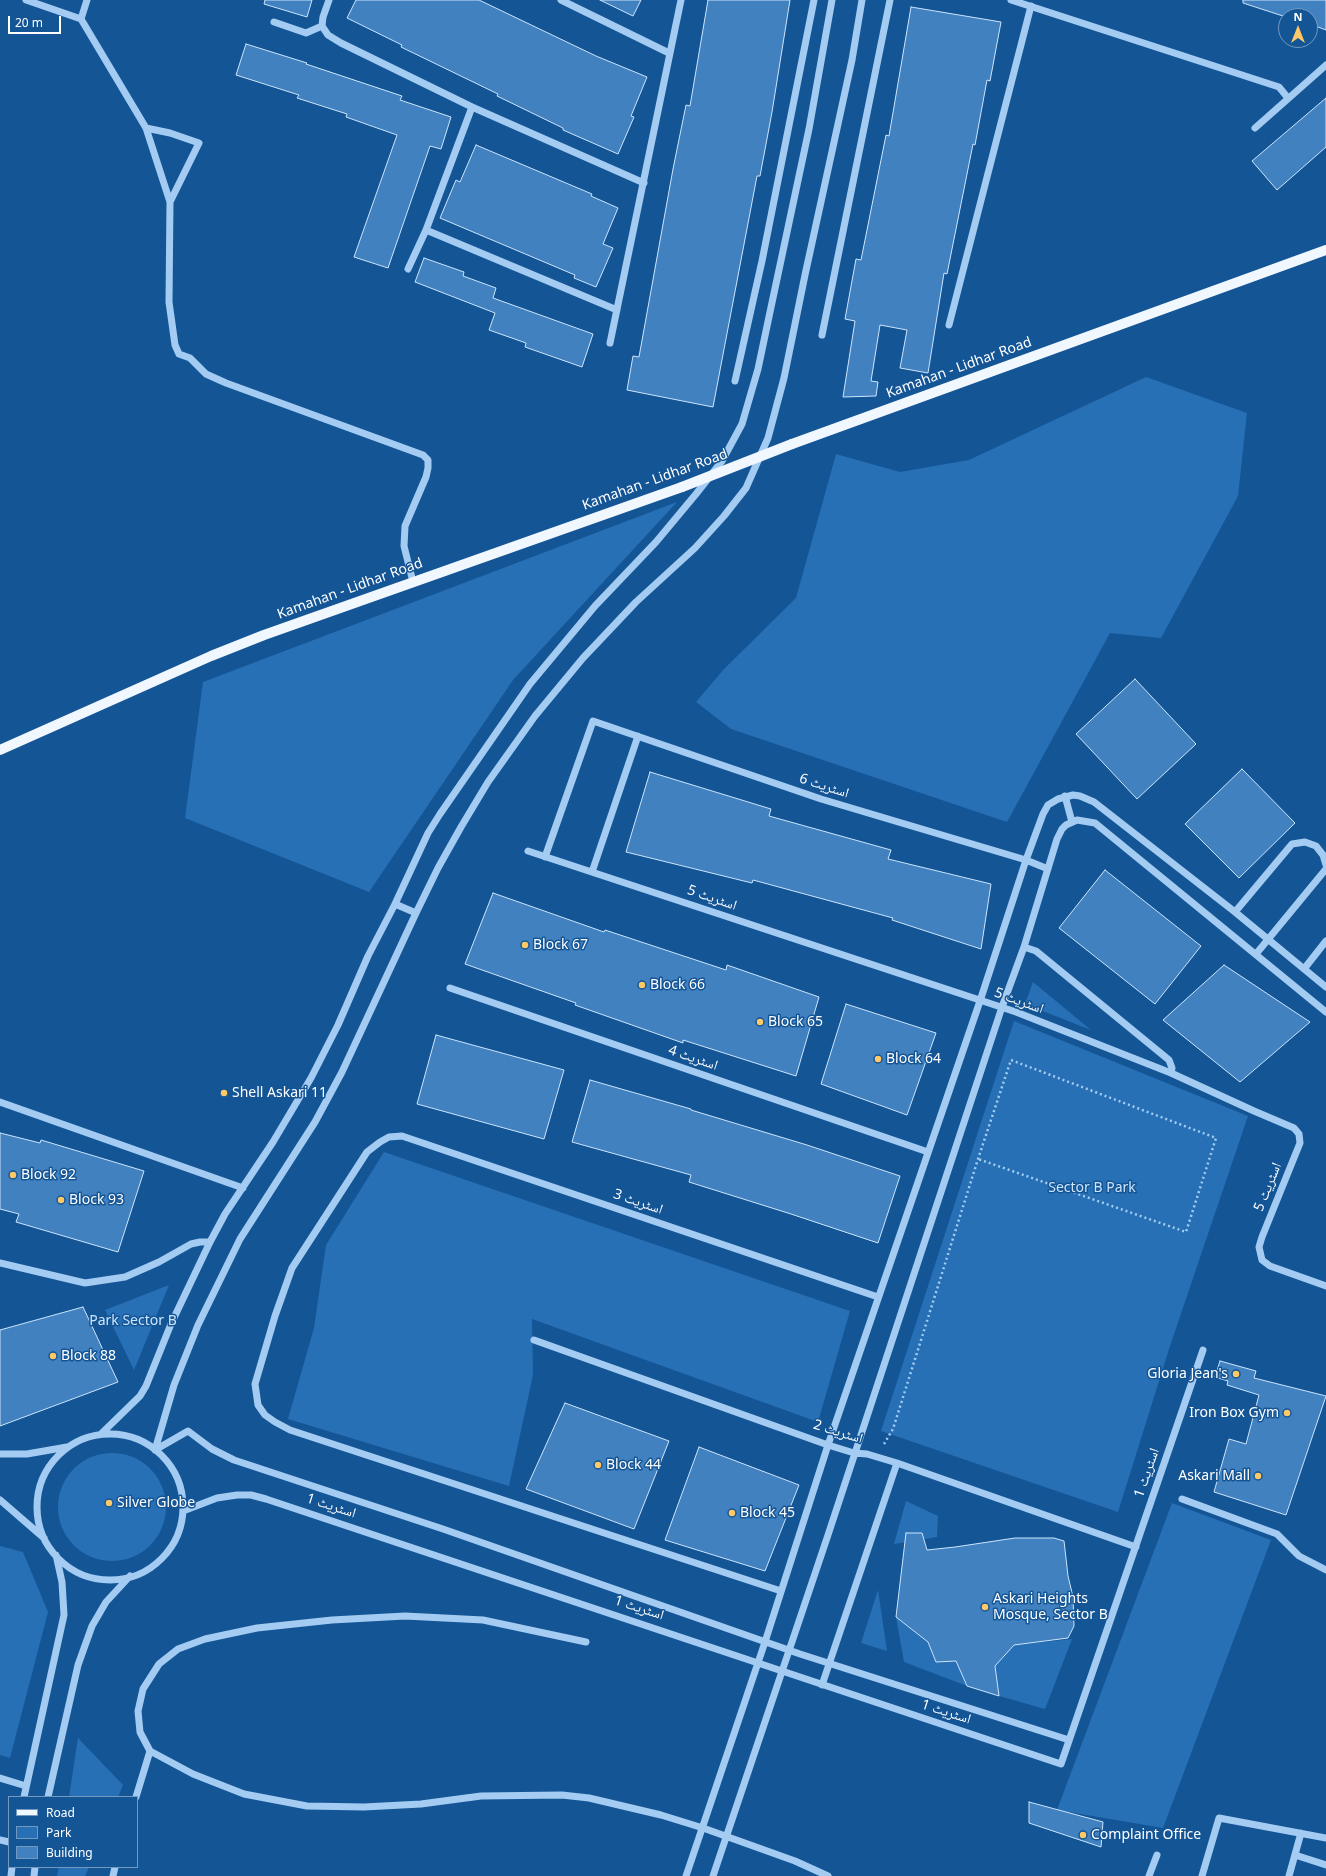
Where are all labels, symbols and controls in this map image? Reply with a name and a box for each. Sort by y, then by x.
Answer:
scale bar [10,8,63,34]
north arrow [1278,8,1318,48]
text: N [1294,9,1302,24]
text: 20 m [15,14,43,31]
street label: Kamahan - Lidhar Road [884,334,1034,402]
street label: Kamahan - Lidhar Road [580,446,730,514]
street label: Kamahan - Lidhar Road [275,555,425,623]
street label: اسٹریٹ 6 [797,770,851,802]
street label: اسٹریٹ 5 [685,882,739,914]
place label: Block 67 [533,937,588,953]
marker: Block 67 [520,940,530,950]
place label: Block 66 [650,977,705,993]
marker: Block 66 [637,980,647,990]
street label: اسٹریٹ 5 [992,984,1046,1018]
place label: Block 65 [768,1014,823,1030]
marker: Block 65 [755,1017,765,1027]
street label: اسٹریٹ 4 [666,1042,720,1074]
place label: Block 64 [886,1051,941,1067]
marker: Block 64 [873,1054,883,1064]
place label: Shell Askari 11 [232,1085,327,1101]
marker: Shell Askari 11 [219,1088,229,1098]
street label: اسٹریٹ 5 [1251,1160,1285,1214]
place label: Block 92 [21,1167,76,1183]
marker: Block 92 [8,1170,18,1180]
park label: Sector B Park [1048,1180,1136,1196]
street label: اسٹریٹ 3 [611,1186,665,1218]
place label: Block 93 [69,1192,124,1208]
marker: Block 93 [56,1195,66,1205]
park label: Park Sector B [89,1313,177,1329]
place label: Block 88 [61,1348,116,1364]
marker: Block 88 [48,1351,58,1361]
place label: Gloria Jean's [1147,1366,1228,1382]
marker: Gloria Jean's [1231,1369,1241,1379]
place label: Iron Box Gym [1189,1405,1279,1421]
marker: Iron Box Gym [1282,1408,1292,1418]
street label: اسٹریٹ 2 [811,1416,865,1448]
street label: اسٹریٹ 1 [1131,1446,1163,1500]
place label: Block 44 [606,1457,661,1473]
marker: Block 44 [593,1460,603,1470]
place label: Askari Mall [1178,1468,1250,1484]
marker: Askari Mall [1253,1471,1263,1481]
street label: اسٹریٹ 1 [304,1490,358,1522]
place label: Silver Globe [117,1495,195,1511]
marker: Silver Globe [104,1498,114,1508]
place label: Block 45 [740,1505,795,1521]
marker: Block 45 [727,1508,737,1518]
place label: Askari Heights Mosque, Sector B [993,1591,1108,1624]
street label: اسٹریٹ 1 [612,1592,666,1624]
marker: Askari Heights Mosque, Sector B [980,1602,990,1612]
street label: اسٹریٹ 1 [919,1696,973,1728]
legend [8,1796,138,1868]
text: Road [46,1804,75,1821]
text: Park [46,1824,71,1841]
place label: Complaint Office [1091,1827,1201,1843]
marker: Complaint Office [1078,1830,1088,1840]
text: Building [46,1844,93,1861]

